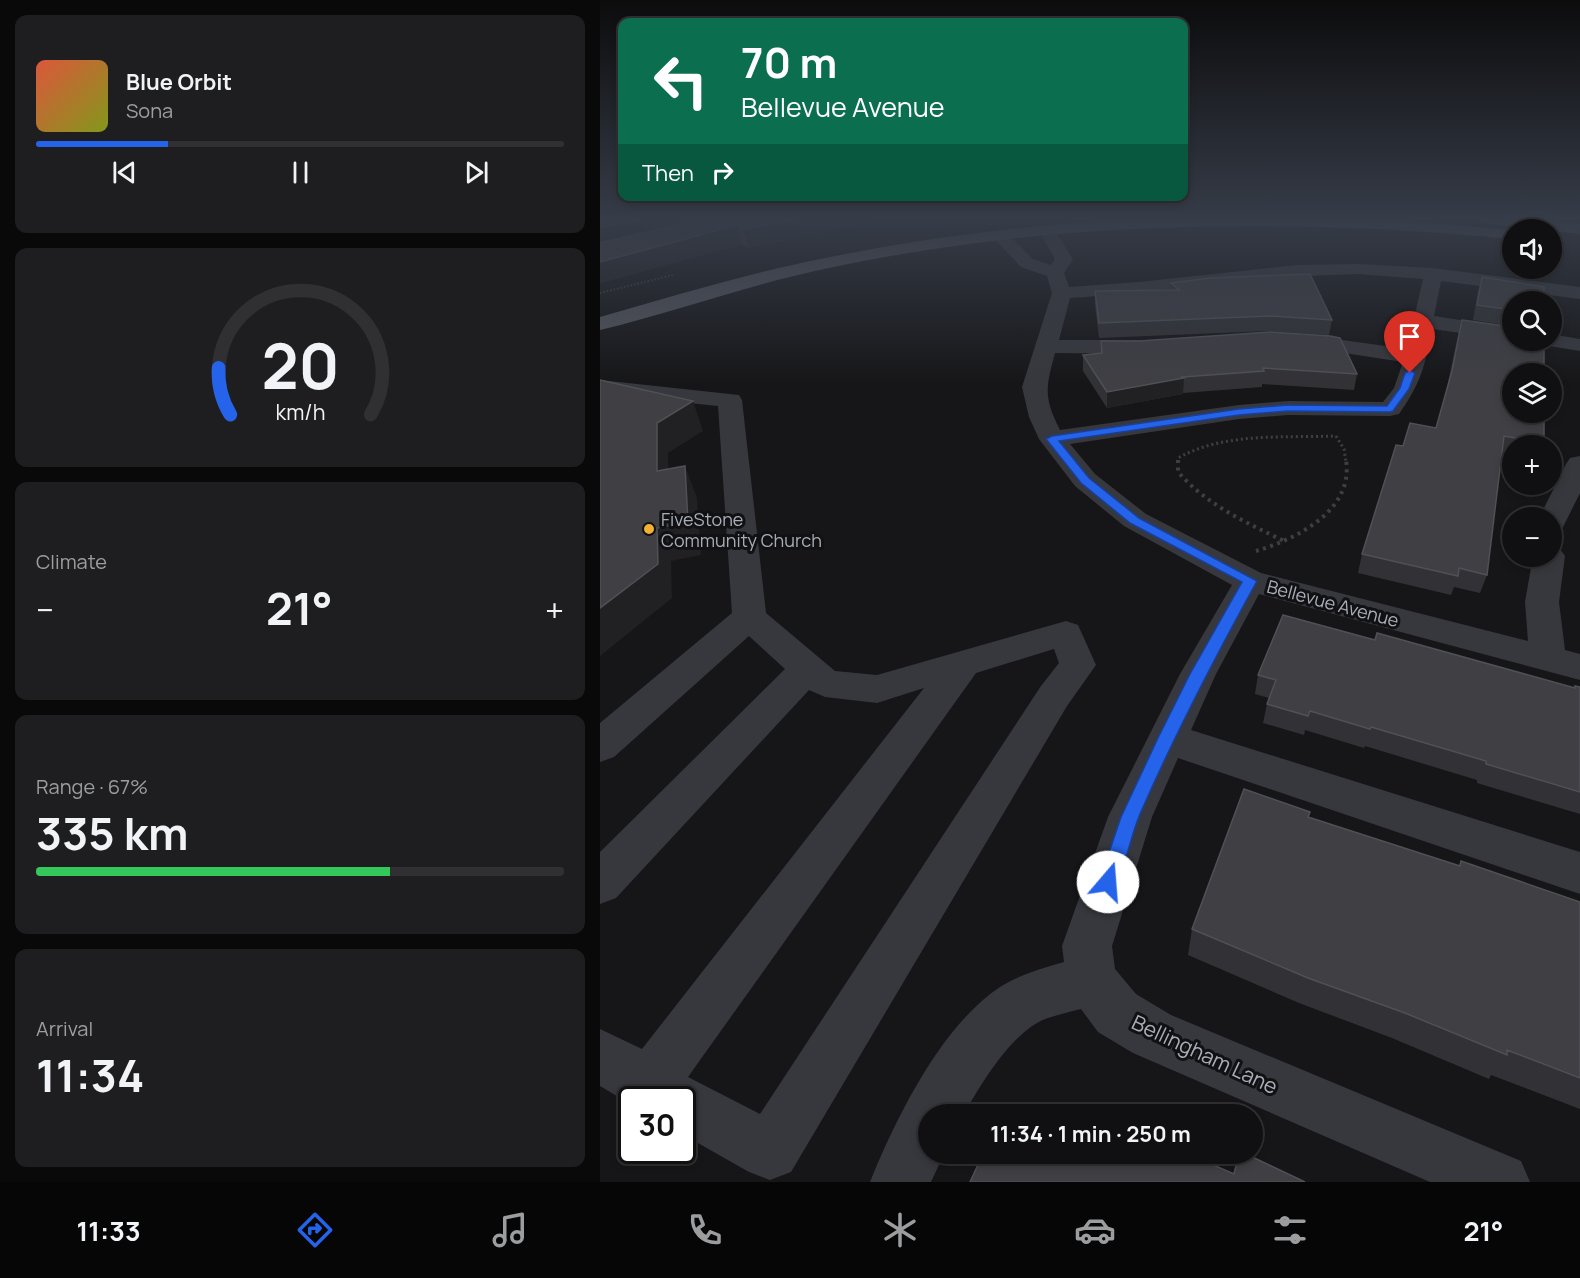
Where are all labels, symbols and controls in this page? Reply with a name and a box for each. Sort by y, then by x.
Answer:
text: 70 m [741,33,837,91]
icon: left [642,42,720,120]
text: Blue Orbit [126,67,232,97]
text: Bellevue Avenue [741,88,945,125]
text: Sona [126,97,173,124]
icon: previous [108,156,141,189]
icon: pause [284,156,317,189]
icon: next [460,156,493,189]
icon: right [706,156,739,189]
text: Then [642,158,694,188]
map controls [1502,219,1562,567]
button: sound [1502,219,1562,279]
button: search [1502,291,1562,351]
pin [1384,311,1435,373]
icon: arrive [1393,320,1426,353]
text: 20 [261,322,339,408]
button: layers [1502,363,1562,423]
text: km/h [275,397,325,426]
button: + [1502,435,1562,495]
place label: FiveStone Community Church [661,507,822,552]
button: − [1502,507,1562,567]
marker: FiveStone Community Church [642,522,656,536]
text: Climate [36,548,107,575]
street label: Bellevue Avenue [1264,574,1402,632]
text: 21° [266,577,333,639]
text: − [36,587,54,632]
text: + [545,587,564,632]
text: Range · 67% [36,773,148,800]
text: 335 km [36,802,188,864]
position arrow [1076,850,1140,914]
street label: Bellingham Lane [1127,1008,1283,1100]
text: Arrival [36,1015,93,1042]
text: 11:34 [36,1044,144,1106]
speed limit sign: 30 [618,1086,696,1164]
text: 11:34 · 1 min · 250 m [990,1119,1191,1149]
icon: directions [294,1209,336,1251]
icon: music [489,1209,531,1251]
icon: phone [684,1209,726,1251]
icon: climate [879,1209,921,1251]
icon: car [1074,1209,1116,1251]
icon: filters [1269,1209,1311,1251]
text: 11:33 [76,1212,141,1249]
text: 21° [1463,1212,1504,1249]

